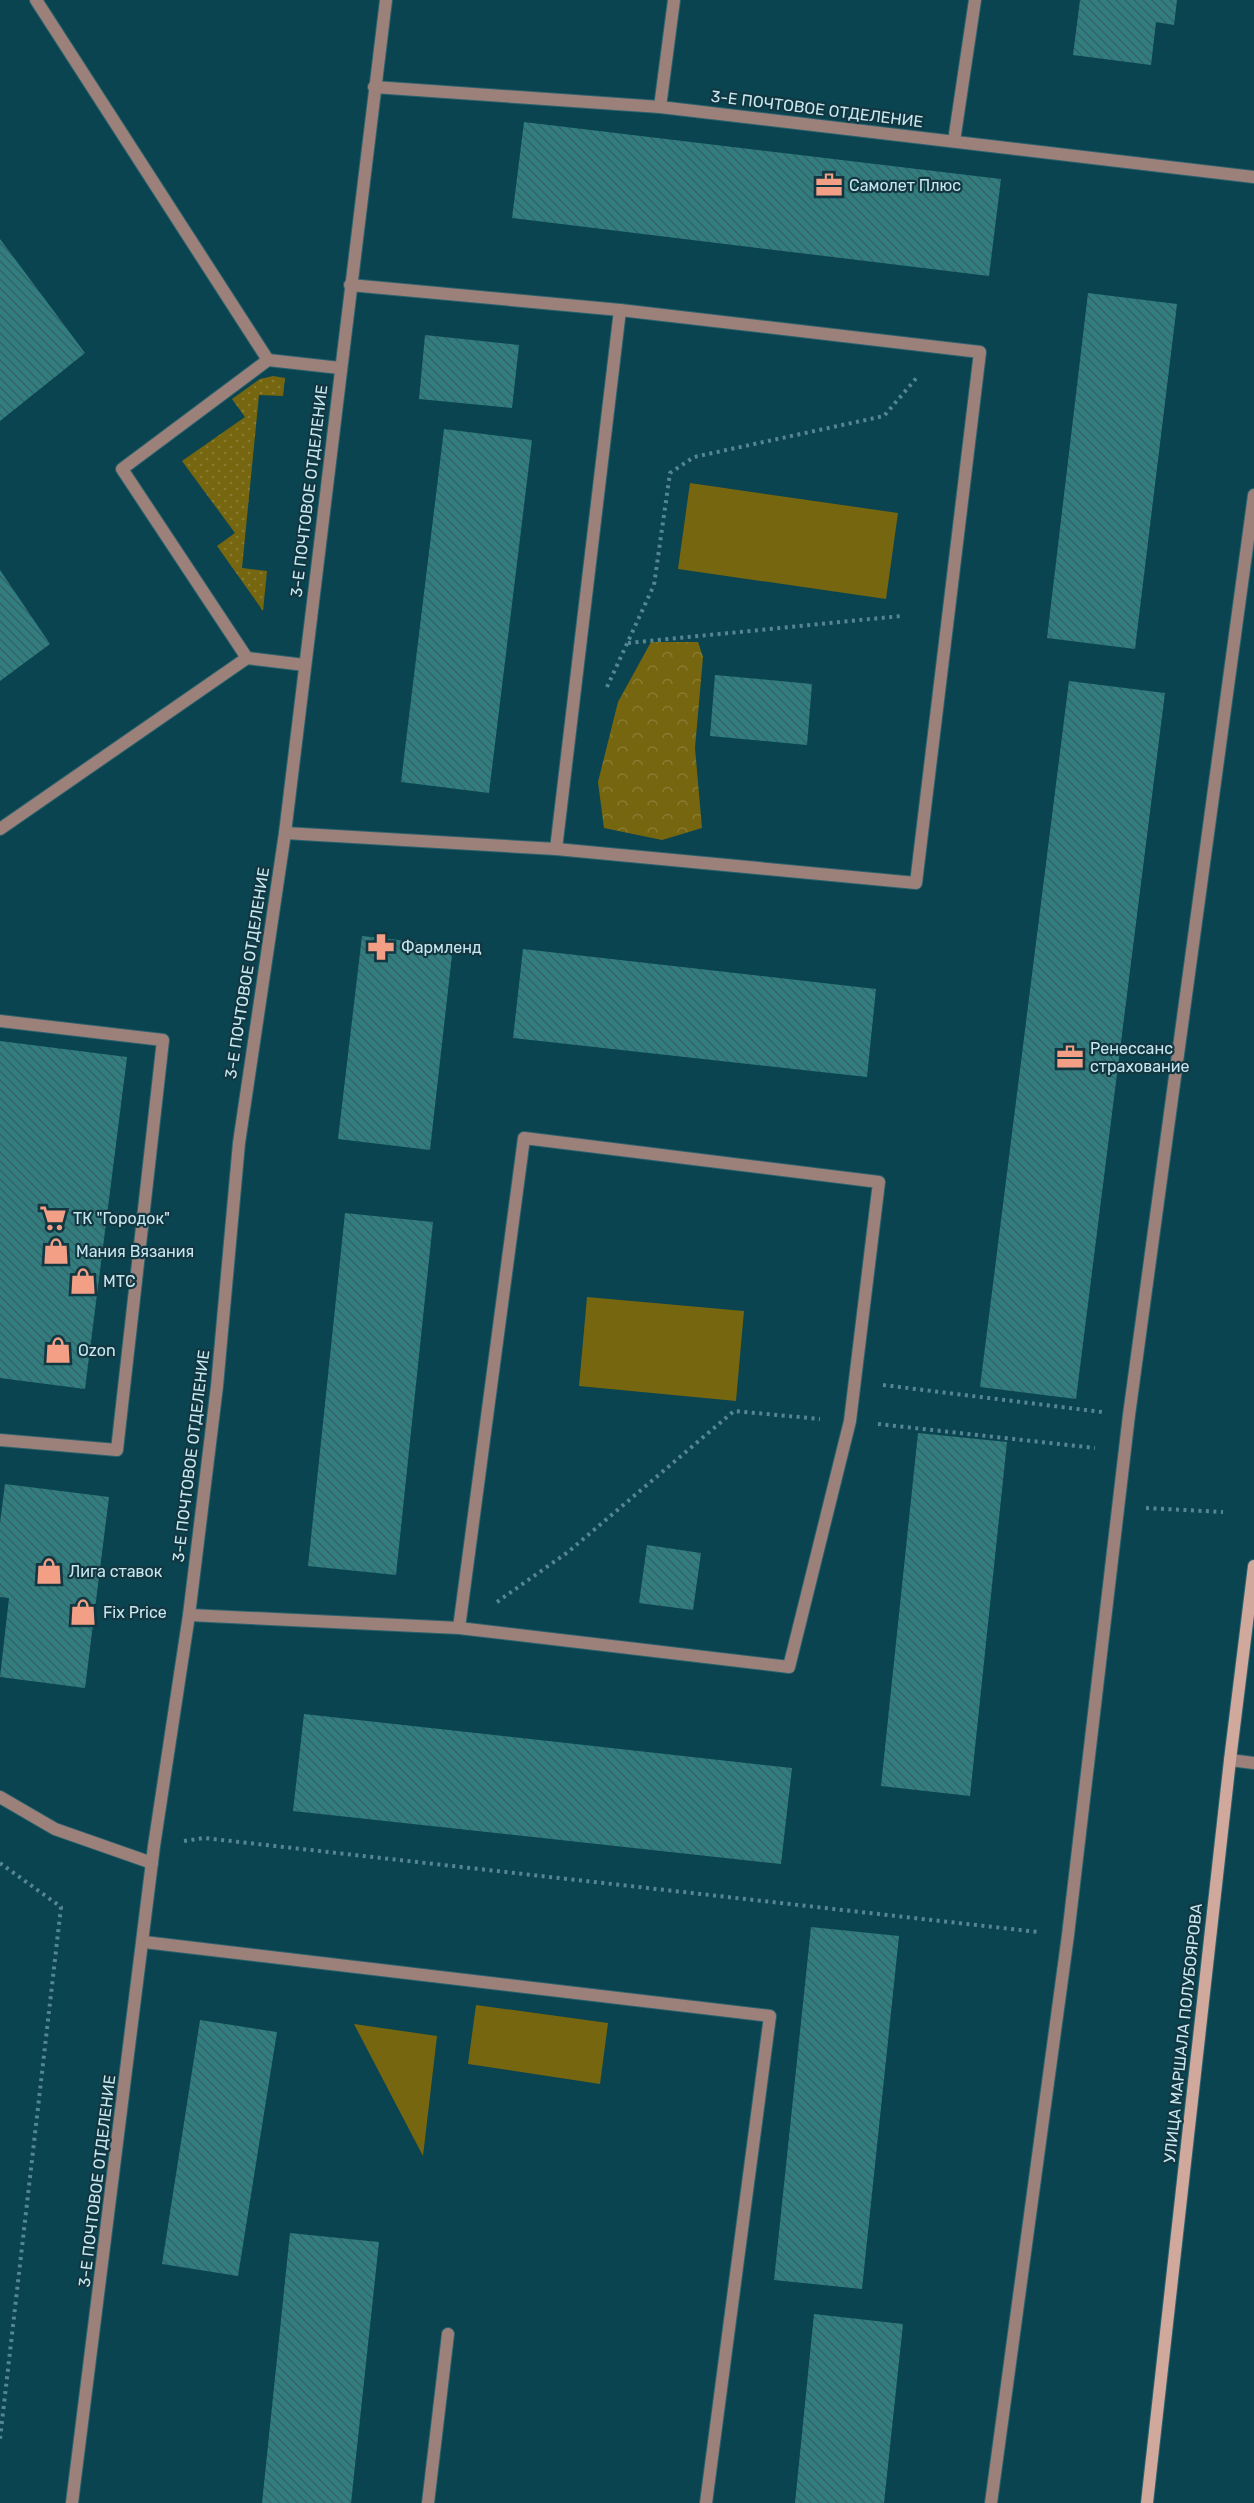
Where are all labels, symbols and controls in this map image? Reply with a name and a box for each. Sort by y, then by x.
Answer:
street label: 3-Е ПОЧТОВОЕ ОТДЕЛЕНИЕ [710,87,924,131]
office icon: Самолет Плюс [814,170,844,200]
place label: Самолет Плюс [849,176,961,195]
street label: 3-Е ПОЧТОВОЕ ОТДЕЛЕНИЕ [287,384,331,598]
street label: 3-Е ПОЧТОВОЕ ОТДЕЛЕНИЕ [221,866,273,1080]
pharmacy icon: Фармленд [366,932,396,962]
place label: Фармленд [401,938,482,957]
place label: Ренессанс страхование [1090,1039,1189,1076]
office icon: Ренессанс страхование [1055,1042,1085,1072]
supermarket icon: ТК "Городок" [38,1203,68,1233]
place label: ТК "Городок" [73,1209,170,1228]
shop icon: Мания Вязания [41,1236,71,1266]
place label: Мания Вязания [76,1242,194,1261]
shop icon: МТС [68,1266,98,1296]
place label: МТС [103,1272,136,1291]
shop icon: Ozon [43,1335,73,1365]
place label: Ozon [78,1341,116,1360]
street label: 3-Е ПОЧТОВОЕ ОТДЕЛЕНИЕ [169,1349,213,1563]
shop icon: Лига ставок [34,1556,64,1586]
place label: Лига ставок [69,1562,163,1581]
shop icon: Fix Price [68,1597,98,1627]
place label: Fix Price [103,1603,167,1622]
street label: УЛИЦА МАРШАЛА ПОЛУБОЯРОВА [1160,1902,1206,2164]
street label: 3-Е ПОЧТОВОЕ ОТДЕЛЕНИЕ [75,2074,119,2288]

